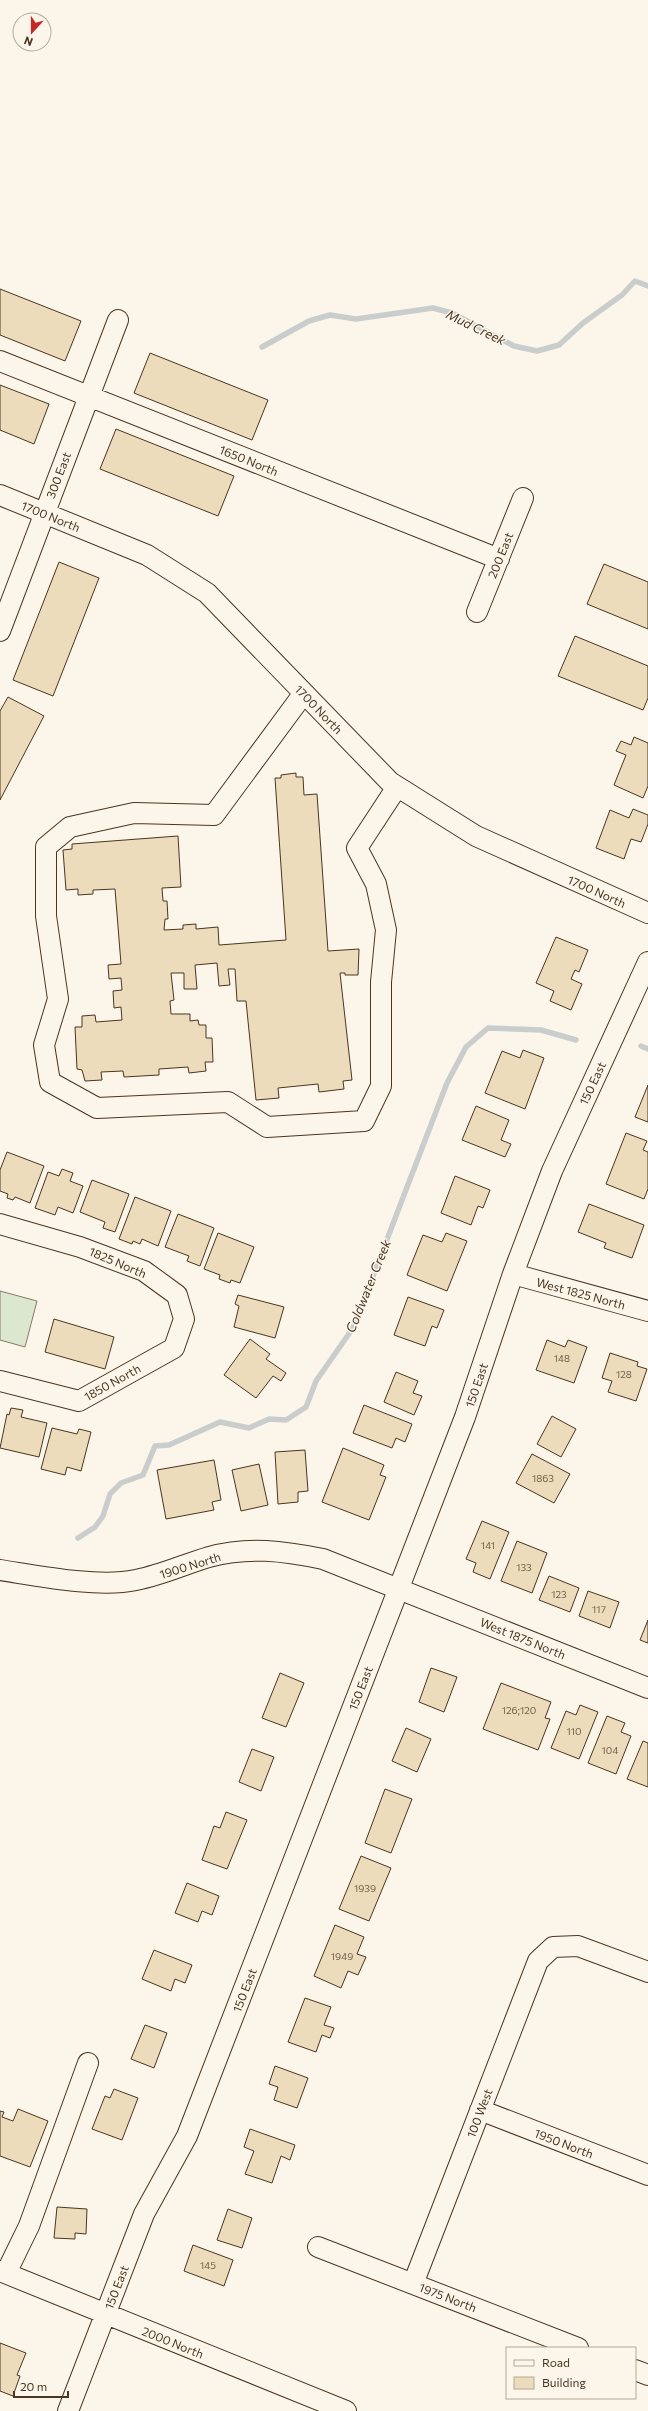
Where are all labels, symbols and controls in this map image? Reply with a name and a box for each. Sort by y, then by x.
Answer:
north arrow [12,12,52,52]
text: N [22,34,34,49]
water label: Mud Creek [444,306,509,349]
street label: 1650 North [218,442,280,478]
street label: 300 East [43,450,73,500]
street label: 1700 North [20,498,82,534]
street label: 200 East [484,530,516,580]
street label: 1700 North [292,682,346,736]
street label: 1700 North [566,872,628,910]
street label: 150 East [576,1059,608,1107]
water label: Coldwater Creek [342,1236,394,1335]
street label: 1825 North [87,1244,149,1280]
street label: West 1825 North [535,1274,627,1312]
house number: 148 [554,1352,570,1364]
street label: 1850 North [81,1361,143,1403]
street label: 150 East [462,1361,490,1409]
house number: 128 [616,1368,632,1380]
house number: 1863 [532,1472,554,1484]
house number: 141 [481,1539,495,1551]
street label: 1900 North [158,1549,222,1581]
house number: 133 [516,1561,532,1573]
house number: 123 [551,1588,567,1600]
house number: 117 [592,1603,606,1615]
street label: West 1875 North [478,1614,568,1662]
street label: 150 East [345,1664,375,1712]
house number: 126;120 [502,1704,536,1716]
house number: 110 [566,1725,582,1737]
house number: 104 [602,1744,618,1756]
house number: 1939 [354,1882,376,1894]
house number: 1949 [331,1950,353,1962]
street label: 150 East [229,1966,259,2014]
street label: 100 West [463,2087,495,2139]
street label: 1950 North [532,2125,596,2161]
house number: 145 [200,2259,216,2271]
street label: 150 East [101,2263,131,2311]
street label: 1975 North [417,2280,479,2314]
street label: 2000 North [140,2323,206,2361]
legend [506,2347,636,2399]
text: Road [542,2355,570,2369]
scale bar [14,2373,68,2399]
text: Building [542,2375,586,2389]
text: 20 m [20,2379,47,2393]

